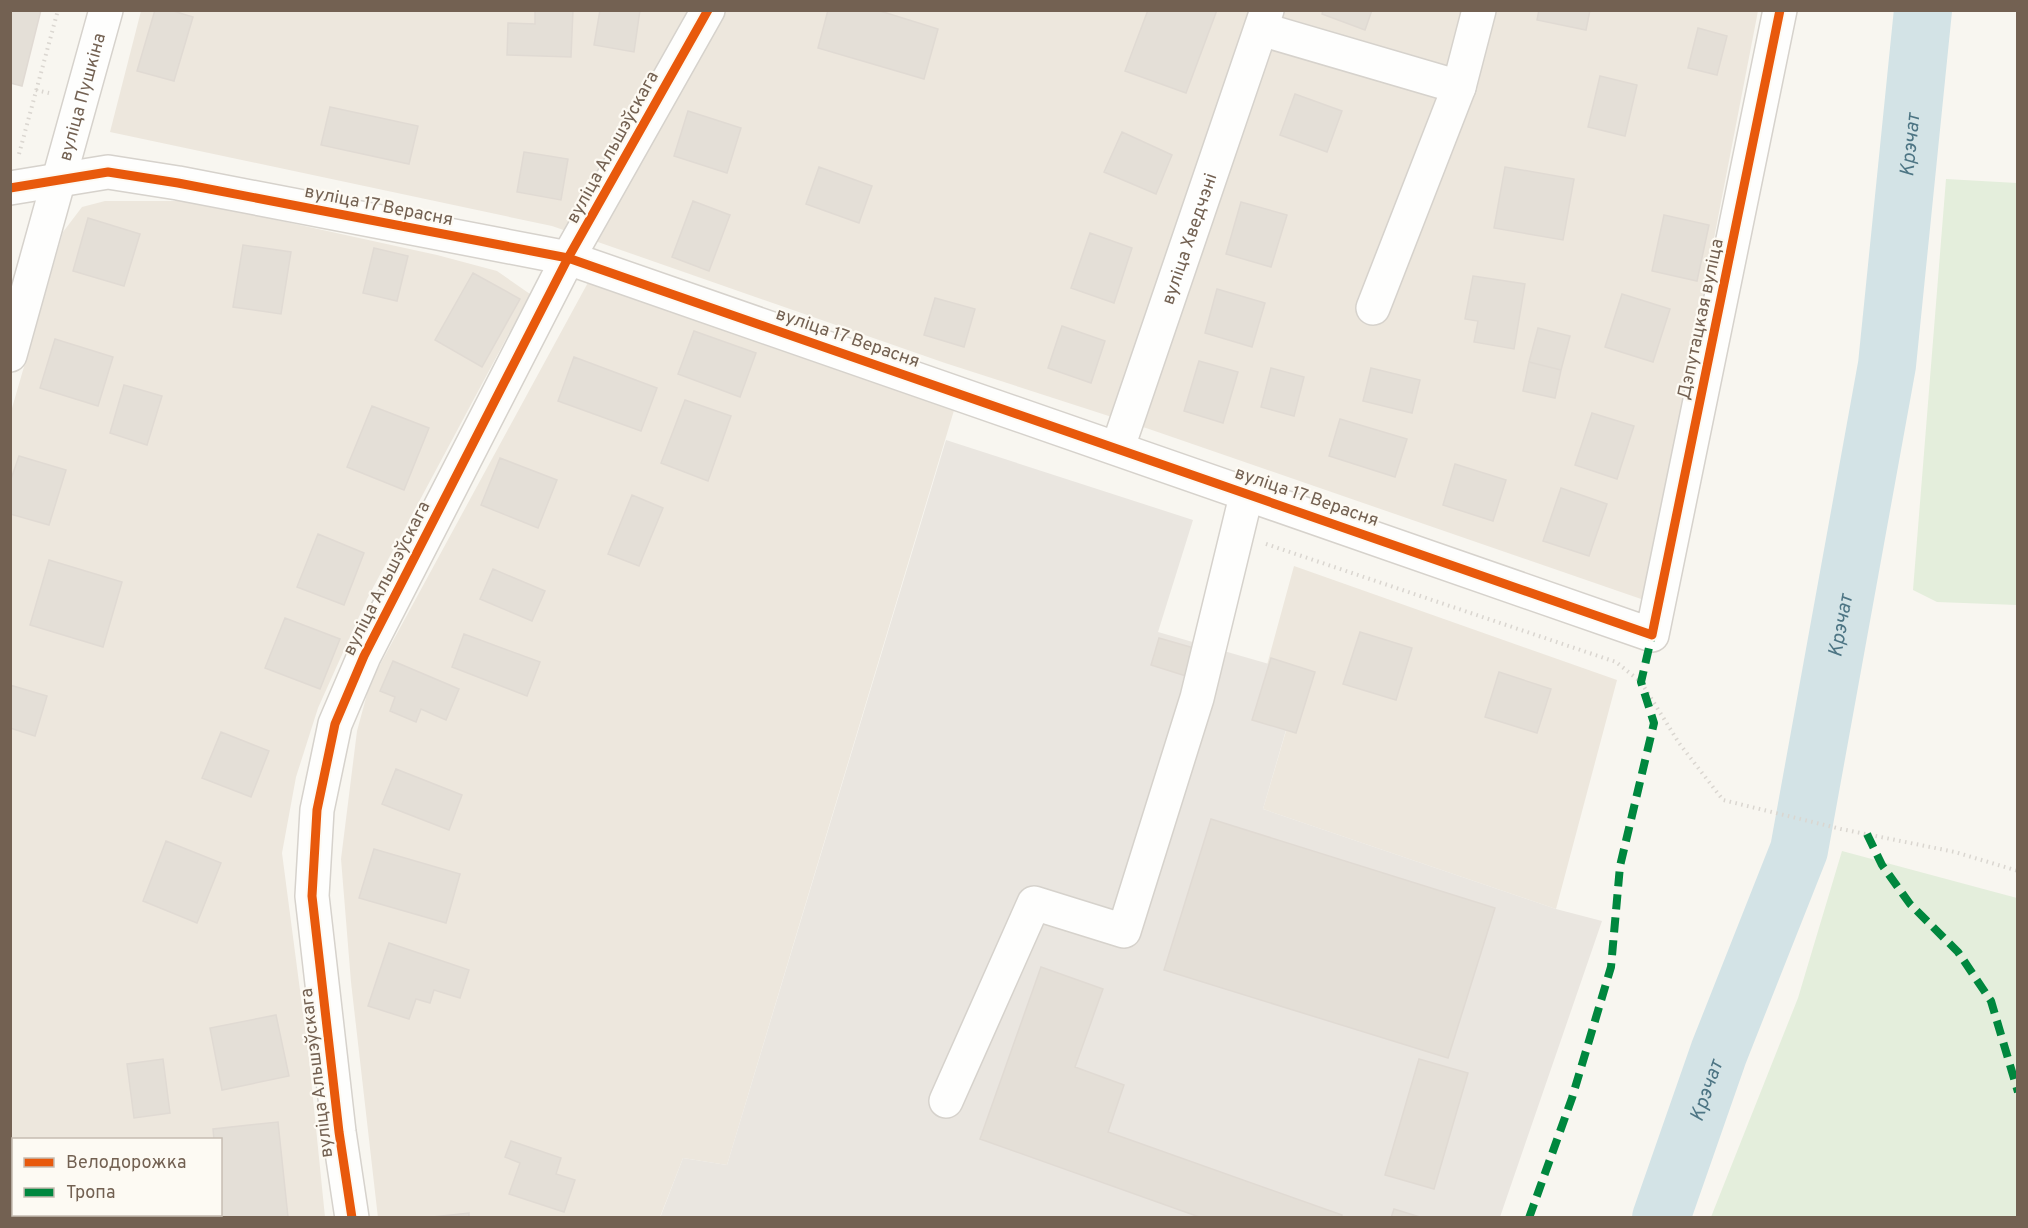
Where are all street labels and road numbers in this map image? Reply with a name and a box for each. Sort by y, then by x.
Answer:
street label: вуліца Пушкіна [55,31,112,164]
street label: вуліца Альшэўскага [562,68,665,228]
street label: вуліца Хведчэні [1157,171,1223,308]
street label: вуліца 17 Верасня [303,181,455,232]
street label: Дэпутацкая вуліца [1673,237,1730,402]
street label: вуліца 17 Верасня [772,303,923,374]
street label: вуліца 17 Верасня [1231,462,1382,533]
street label: вуліца Альшэўскага [338,497,436,660]
street label: вуліца Альшэўскага [296,987,339,1159]

